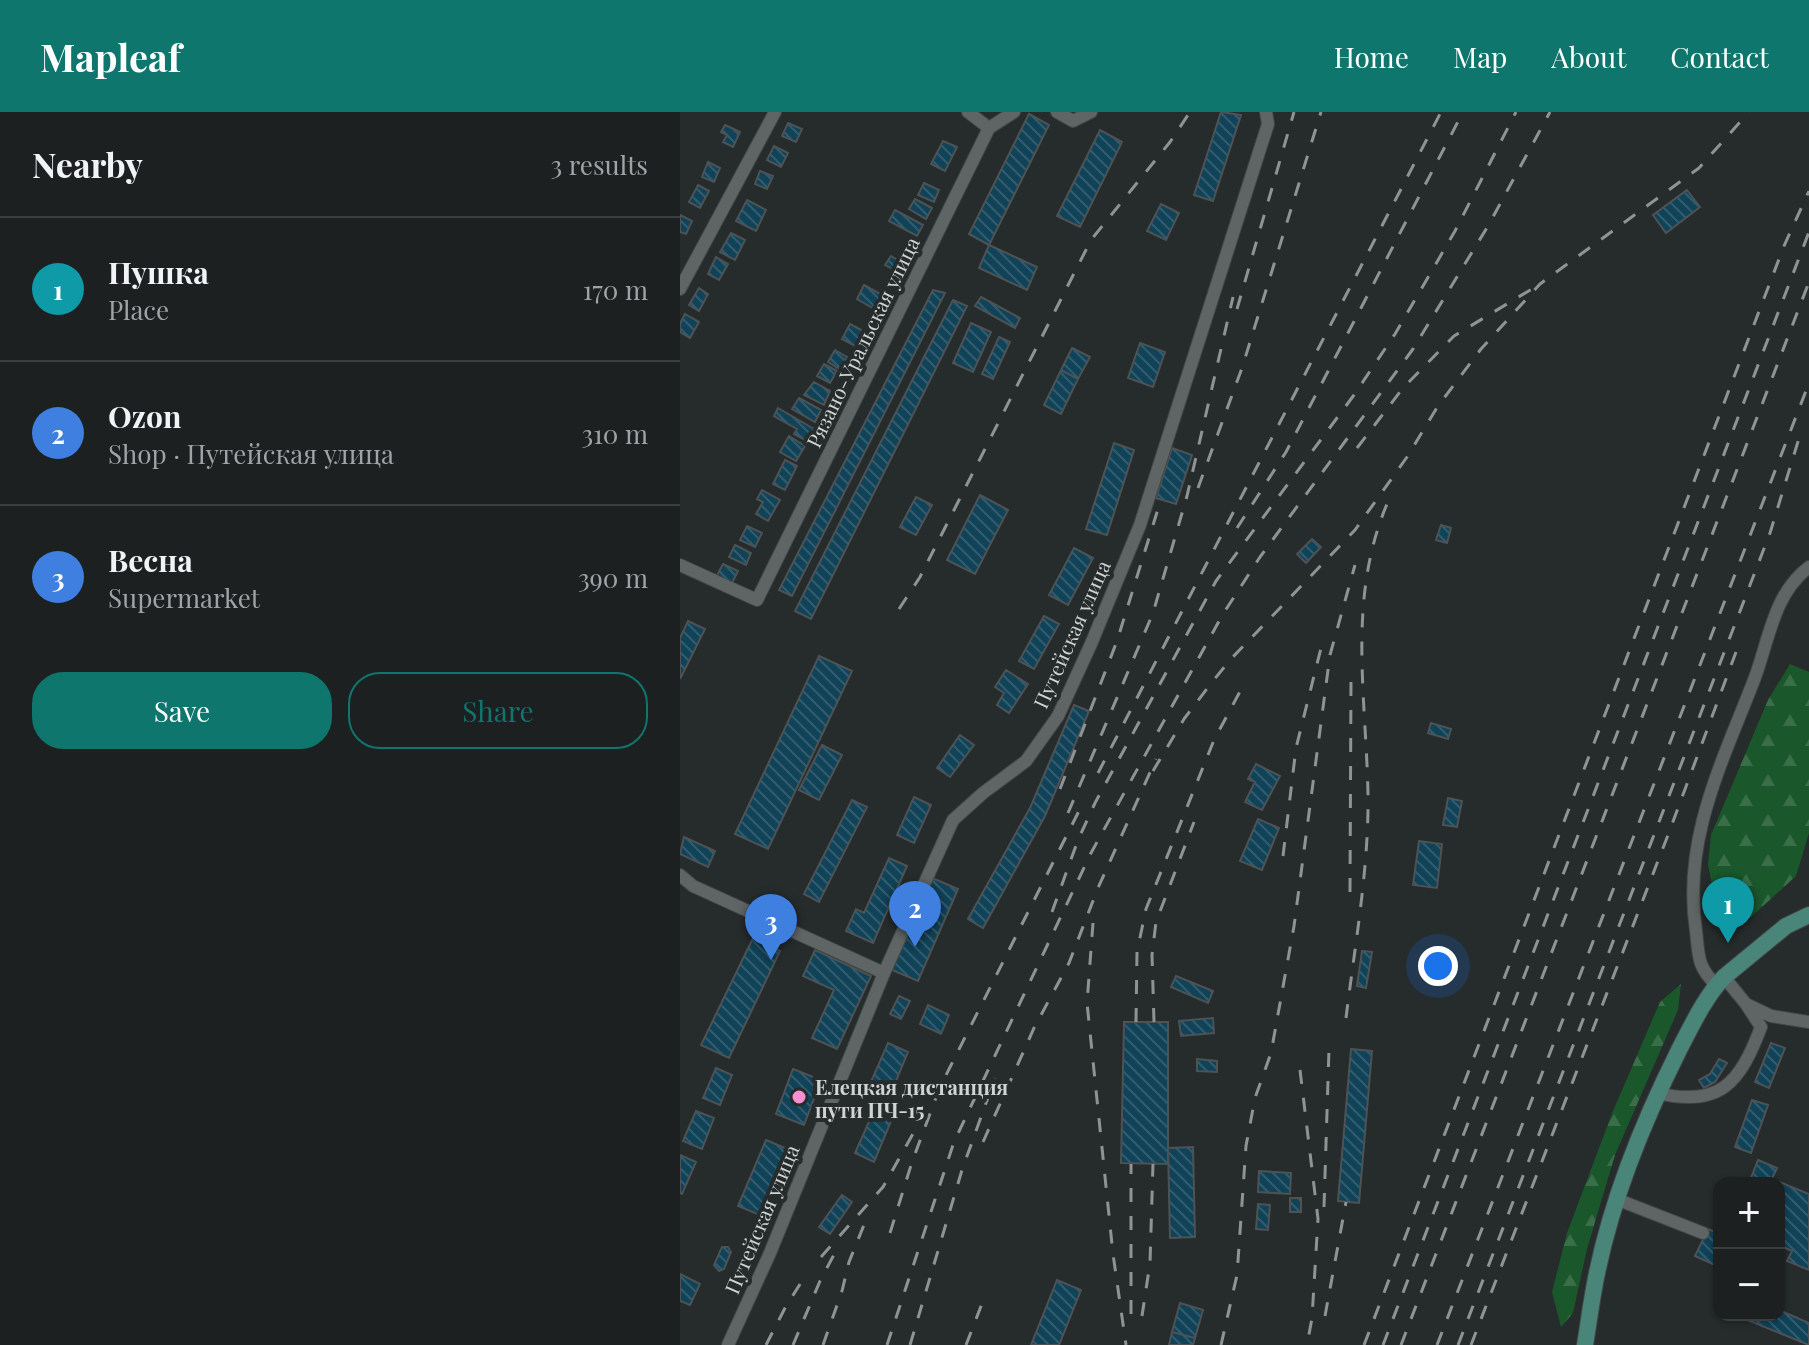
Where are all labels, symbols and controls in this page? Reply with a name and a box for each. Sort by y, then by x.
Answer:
text: Mapleaf [40,31,181,82]
text: Home [1334,38,1409,75]
text: Map [1453,38,1507,75]
text: About [1551,38,1626,75]
text: Contact [1670,38,1769,75]
text: Nearby [32,141,143,187]
text: 3 results [551,147,648,182]
street label: Рязано-Уральская улица [799,232,925,452]
text: Пушка [108,252,209,292]
text: 1 [53,272,63,307]
text: 170 m [583,272,648,307]
text: Place [108,292,169,327]
text: Ozon [108,396,181,436]
text: 2 [51,416,65,451]
text: 310 m [581,416,648,451]
text: Shop · Путейская улица [108,436,394,471]
text: Весна [108,540,193,580]
street label: Путейская улица [1026,556,1116,712]
text: 3 [52,560,64,595]
text: 390 m [578,560,648,595]
text: Supermarket [108,580,260,615]
button: Save [32,672,332,749]
button: Share [348,672,648,749]
pin: 1 [1702,877,1754,943]
pin: 2 [889,881,941,947]
pin: 3 [745,894,797,960]
your location [1418,946,1458,986]
place label: Елецкая дистанция пути ПЧ-15 [815,1073,1009,1123]
marker: Елецкая дистанция пути ПЧ-15 [790,1088,808,1106]
street label: Путейская улица [717,1140,805,1298]
map controls [1713,1177,1785,1321]
button: + [1713,1177,1785,1249]
button: − [1713,1249,1785,1321]

